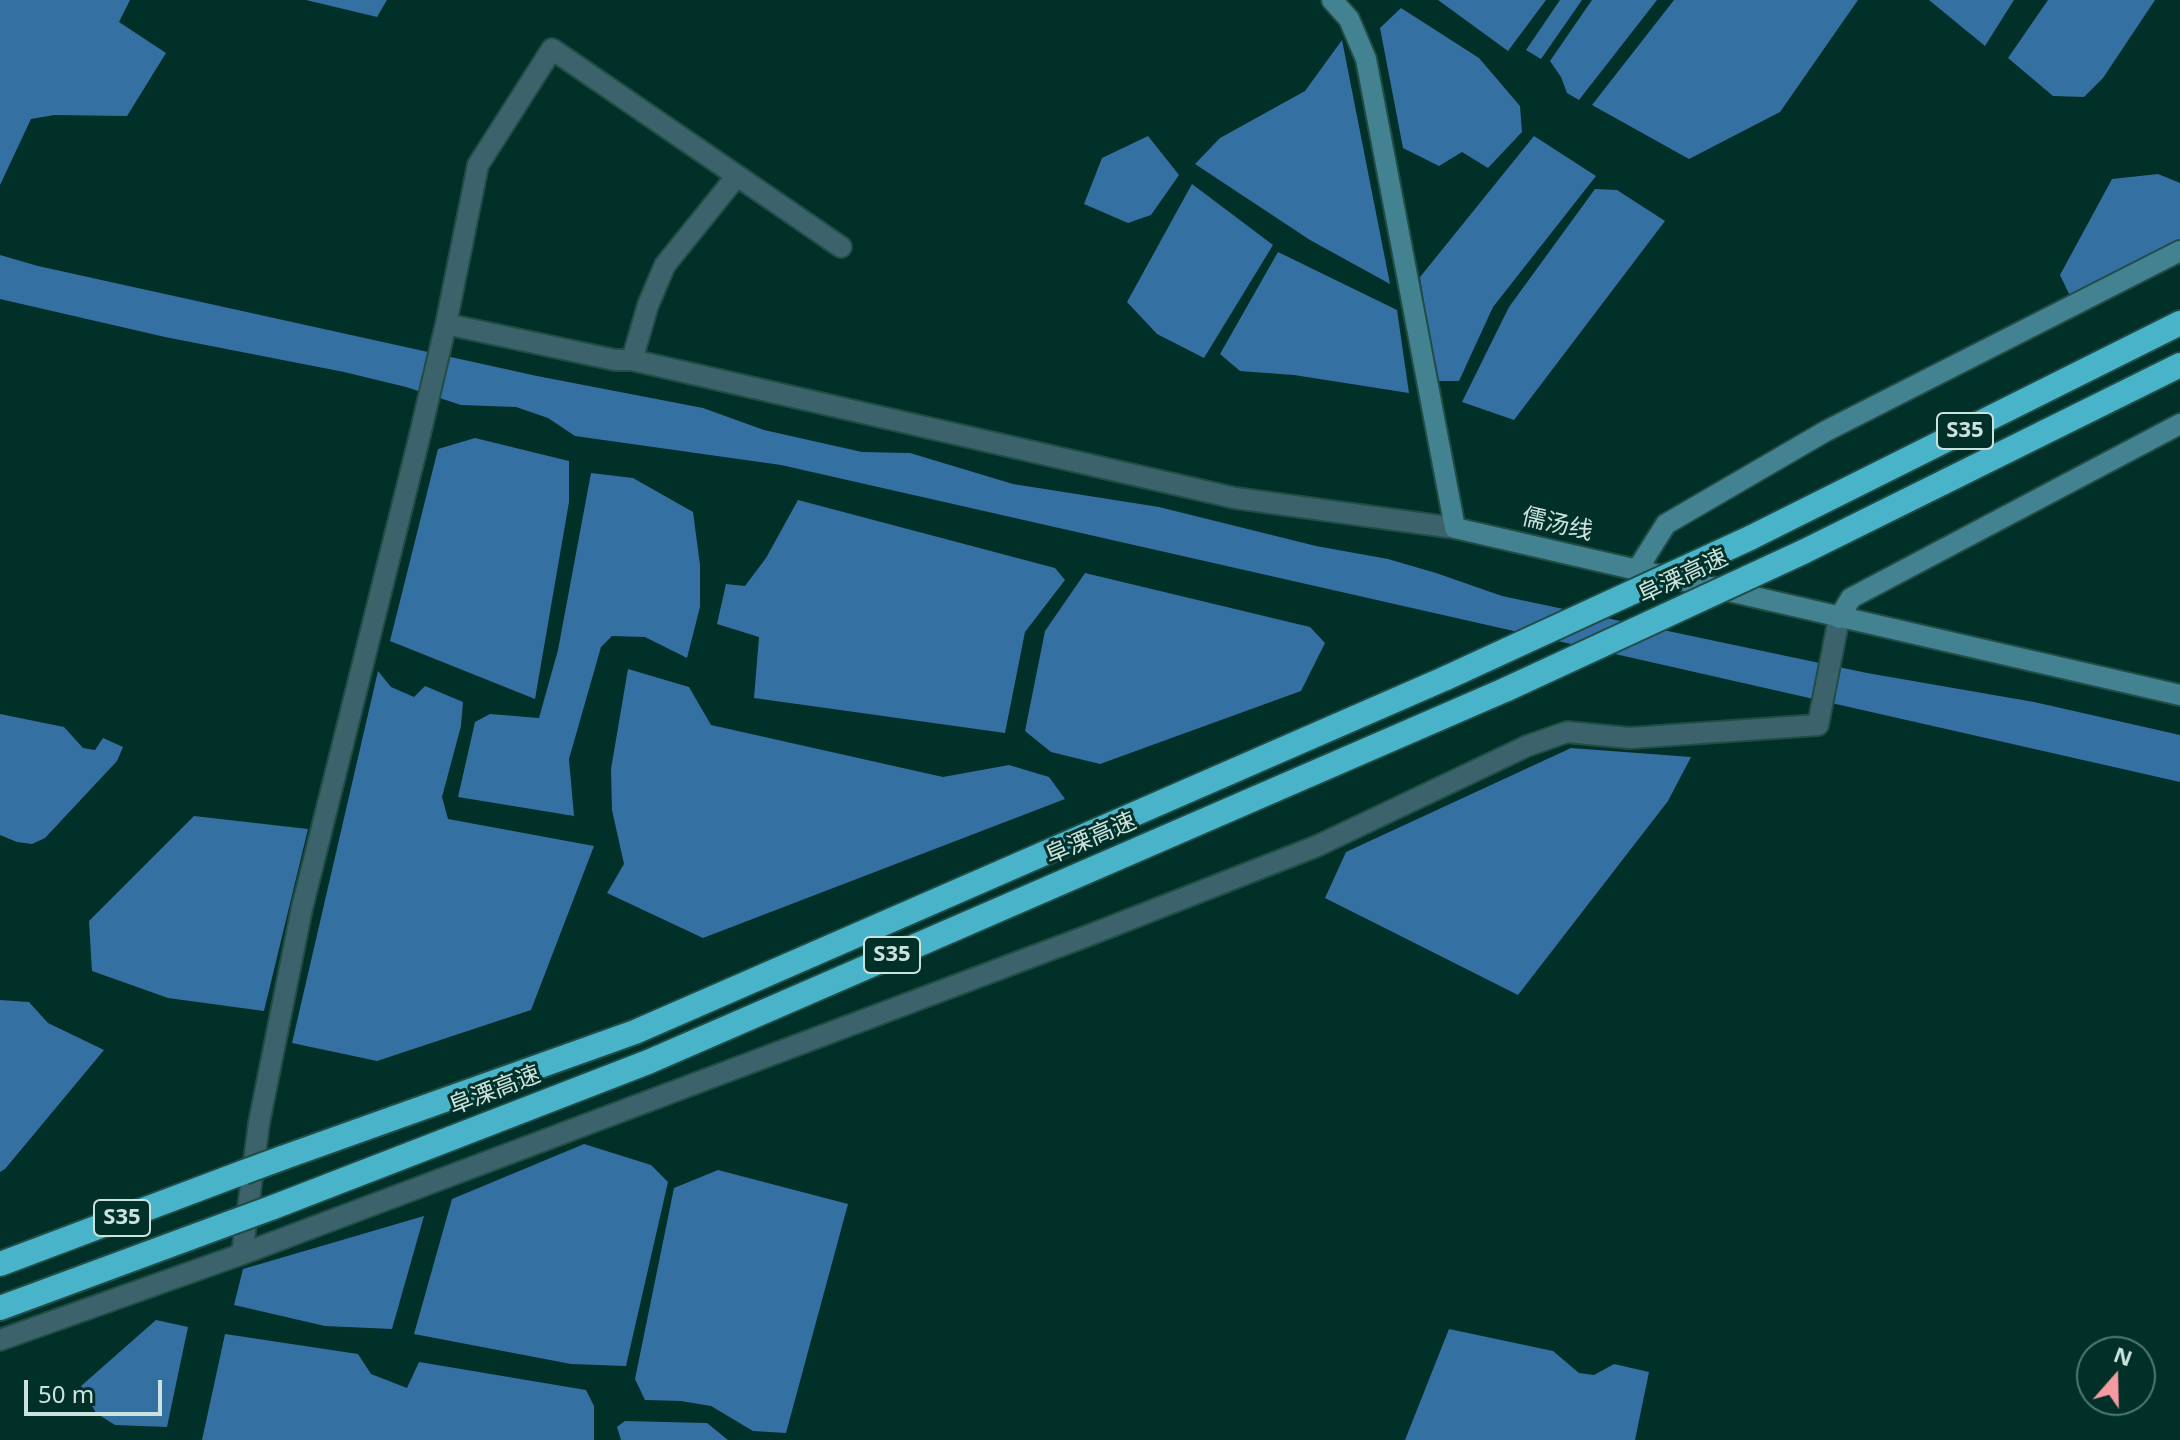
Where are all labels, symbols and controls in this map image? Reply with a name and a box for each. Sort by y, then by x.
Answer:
road number: S35 [1937,413,1993,449]
street label: 儒汤线 [1519,503,1595,547]
street label: 阜溧高速 [1633,544,1733,610]
street label: 阜溧高速 [1041,807,1141,871]
road number: S35 [864,937,920,973]
street label: 阜溧高速 [445,1060,545,1122]
road number: S35 [94,1200,150,1236]
north arrow [2076,1336,2156,1416]
text: N [2110,1338,2137,1372]
scale bar [28,1364,166,1414]
text: 50 m [38,1377,94,1410]

